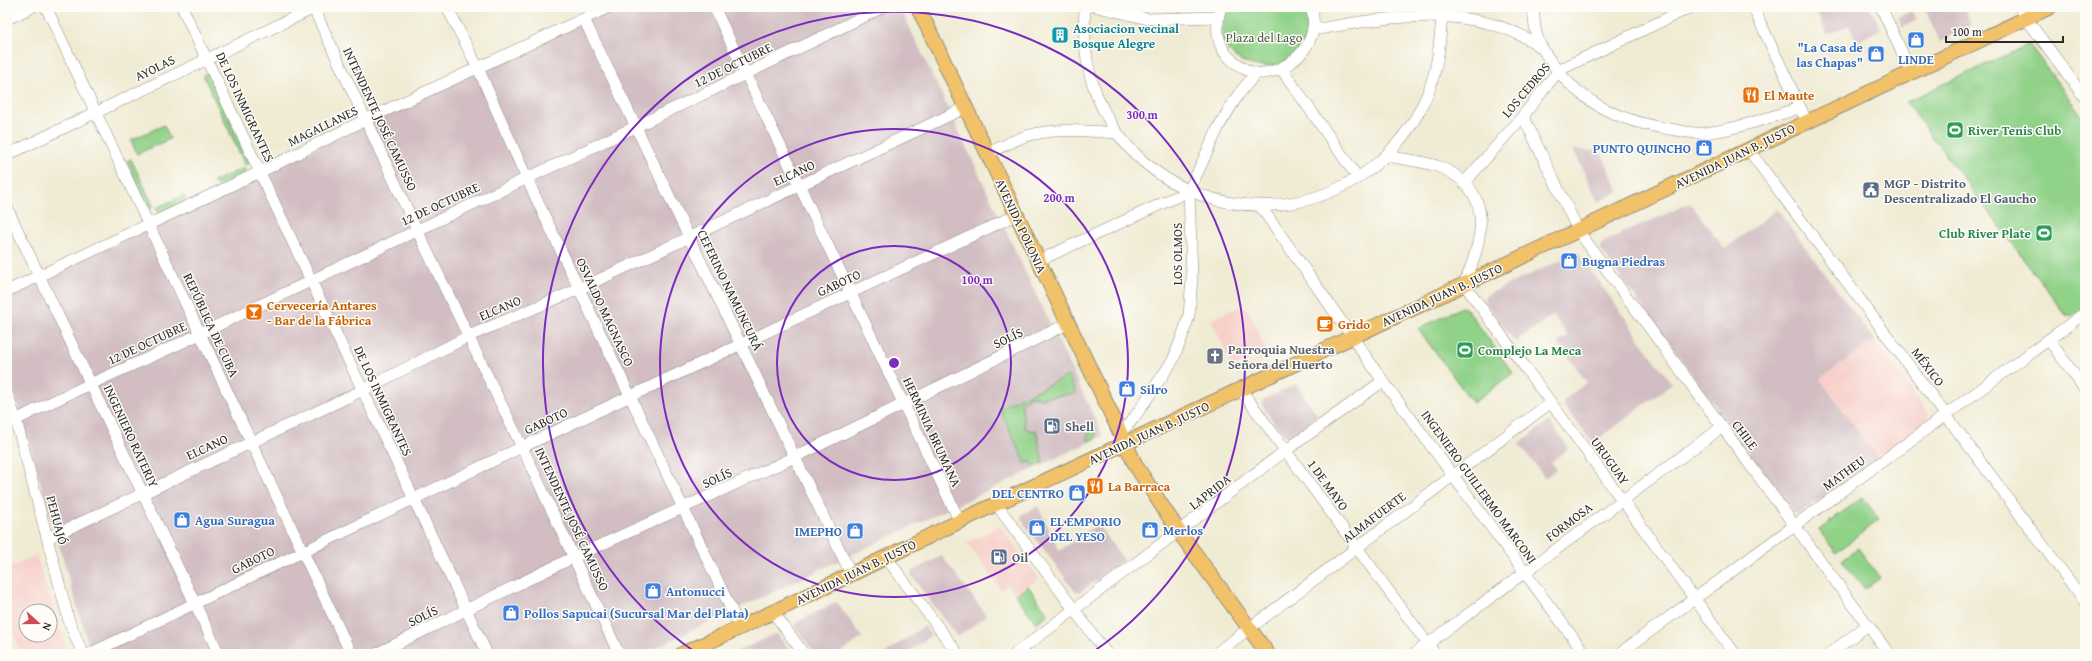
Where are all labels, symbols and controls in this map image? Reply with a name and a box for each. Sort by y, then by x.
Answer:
scale bar [1946,18,2063,44]
place label: Asociacion vecinal Bosque Alegre [1073,19,1179,53]
text: 100 m [1952,23,1982,40]
building icon: Asociacion vecinal Bosque Alegre [1050,25,1070,45]
park label: Plaza del Lago [1226,28,1303,47]
shop icon: LINDE [1906,30,1926,50]
street label: 12 DE OCTUBRE [691,38,776,92]
place label: "La Casa de las Chapas" [1796,38,1863,72]
street label: INTENDENTE JOSÉ CAMUSSO [338,44,422,194]
shop icon: "La Casa de las Chapas" [1866,44,1886,64]
street label: DE LOS INMIGRANTES [211,49,279,165]
street label: AYOLAS [132,50,178,86]
place label: LINDE [1898,50,1934,69]
street label: LOS CEDROS [1497,58,1555,122]
restaurant icon: El Maute [1741,85,1761,105]
place label: El Maute [1764,86,1814,105]
street label: MAGALLANES [285,101,361,151]
text: 300 m [1126,106,1159,123]
street label: AVENIDA JUAN B. JUSTO [1672,119,1798,193]
sports icon: River Tenis Club [1945,120,1965,140]
place label: River Tenis Club [1968,121,2061,140]
shop icon: PUNTO QUINCHO [1694,138,1714,158]
place label: PUNTO QUINCHO [1593,139,1691,158]
street label: ELCANO [770,155,818,191]
place label: MGP - Distrito Descentralizado El Gaucho [1884,174,2036,208]
street label: AVENIDA POLONIA [991,176,1051,276]
street label: 12 DE OCTUBRE [397,177,483,231]
public building icon: MGP - Distrito Descentralizado El Gaucho [1861,180,1881,200]
text: 200 m [1043,189,1076,206]
street label: LOS OLMOS [1168,223,1187,285]
sports icon: Club River Plate [2034,223,2054,243]
place label: Club River Plate [1939,224,2031,243]
street label: CEFERINO NAMUNCURÁ [692,226,768,354]
shop icon: Bugna Piedras [1559,251,1579,271]
place label: Bugna Piedras [1582,252,1665,271]
street label: OSVALDO MAGNASCO [571,254,639,370]
street label: AVENIDA JUAN B. JUSTO [1378,259,1506,331]
street label: GABOTO [814,265,864,301]
street label: REPÚBLICA DE CUBA [179,270,244,380]
text: 100 m [961,271,994,288]
street label: ELCANO [476,291,524,325]
place label: Cervecería Antares - Bar de la Fábrica [267,296,377,330]
bar icon: Cervecería Antares - Bar de la Fábrica [244,302,264,322]
cafe icon: Grido [1315,314,1335,334]
place label: Grido [1338,315,1370,334]
street label: 12 DE OCTUBRE [104,316,190,370]
street label: SOLÍS [990,323,1026,353]
place label: Parroquia Nuestra Señora del Huerto [1228,340,1335,374]
sports icon: Complejo La Meca [1455,340,1475,360]
place label: Complejo La Meca [1478,341,1582,360]
street label: DE LOS INMIGRANTES [349,343,417,459]
street label: MÉXICO [1907,344,1949,390]
church icon: Parroquia Nuestra Señora del Huerto [1205,346,1225,366]
centre of rings [887,356,901,370]
street label: HERMINIA BRUMANA [898,374,966,490]
shop icon: Silro [1117,379,1137,399]
place label: Silro [1140,380,1168,399]
street label: INGENIERO RATERIY [99,381,163,491]
street label: AVENIDA JUAN B. JUSTO [1085,397,1213,469]
street label: GABOTO [521,403,571,439]
street label: INGENIERO GUILLERMO MARCONI [1417,406,1541,568]
fuel station icon: Shell [1042,416,1062,436]
street label: CHILE [1728,416,1763,454]
place label: Shell [1065,417,1094,436]
street label: ELCANO [183,429,231,465]
street label: URUGUAY [1586,433,1634,489]
street label: INTENDENTE JOSÉ CAMUSSO [530,444,614,594]
street label: MATHEU [1819,451,1870,495]
street label: 1 DE MAYO [1303,456,1353,515]
street label: SOLÍS [699,463,735,493]
street label: LAPRIDA [1185,470,1235,514]
restaurant icon: La Barraca [1085,476,1105,496]
place label: La Barraca [1108,477,1170,496]
shop icon: DEL CENTRO [1067,483,1087,503]
place label: DEL CENTRO [992,484,1064,503]
street label: ALMAFUERTE [1338,486,1410,547]
street label: PEHUAJÓ [41,493,73,547]
street label: FORMOSA [1542,498,1597,546]
shop icon: Agua Suragua [172,510,192,530]
place label: Agua Suragua [195,511,275,530]
place label: EL EMPORIO DEL YESO [1050,512,1121,546]
shop icon: EL EMPORIO DEL YESO [1027,518,1047,538]
shop icon: Merlos [1140,520,1160,540]
shop icon: IMEPHO [845,521,865,541]
place label: Merlos [1163,521,1203,540]
place label: IMEPHO [795,522,842,541]
street label: AVENIDA JUAN B. JUSTO [793,535,919,609]
street label: GABOTO [228,541,278,579]
fuel station icon: Oil [989,547,1009,567]
place label: Oil [1012,548,1028,567]
shop icon: Antonucci [643,581,663,601]
place label: Antonucci [666,582,725,601]
street label: SOLÍS [405,601,441,631]
north arrow [18,603,58,643]
shop icon: Pollos Sapucai (Sucursal Mar del Plata) [501,603,521,623]
place label: Pollos Sapucai (Sucursal Mar del Plata) [524,604,749,623]
text: N [38,620,56,633]

